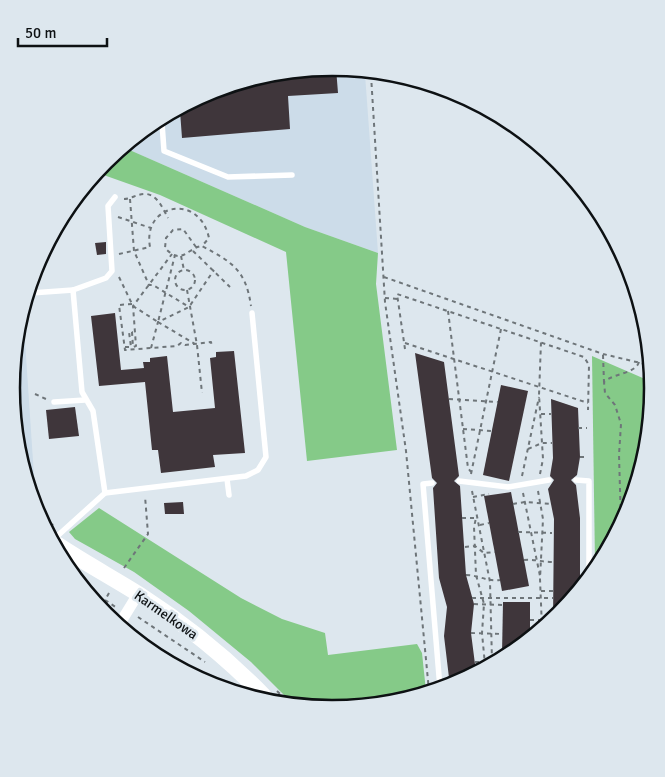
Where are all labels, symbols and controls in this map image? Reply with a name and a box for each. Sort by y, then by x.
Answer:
scale bar [18,15,106,47]
text: 50 m [25,24,56,42]
street label: Karmelkowa [131,587,201,643]

